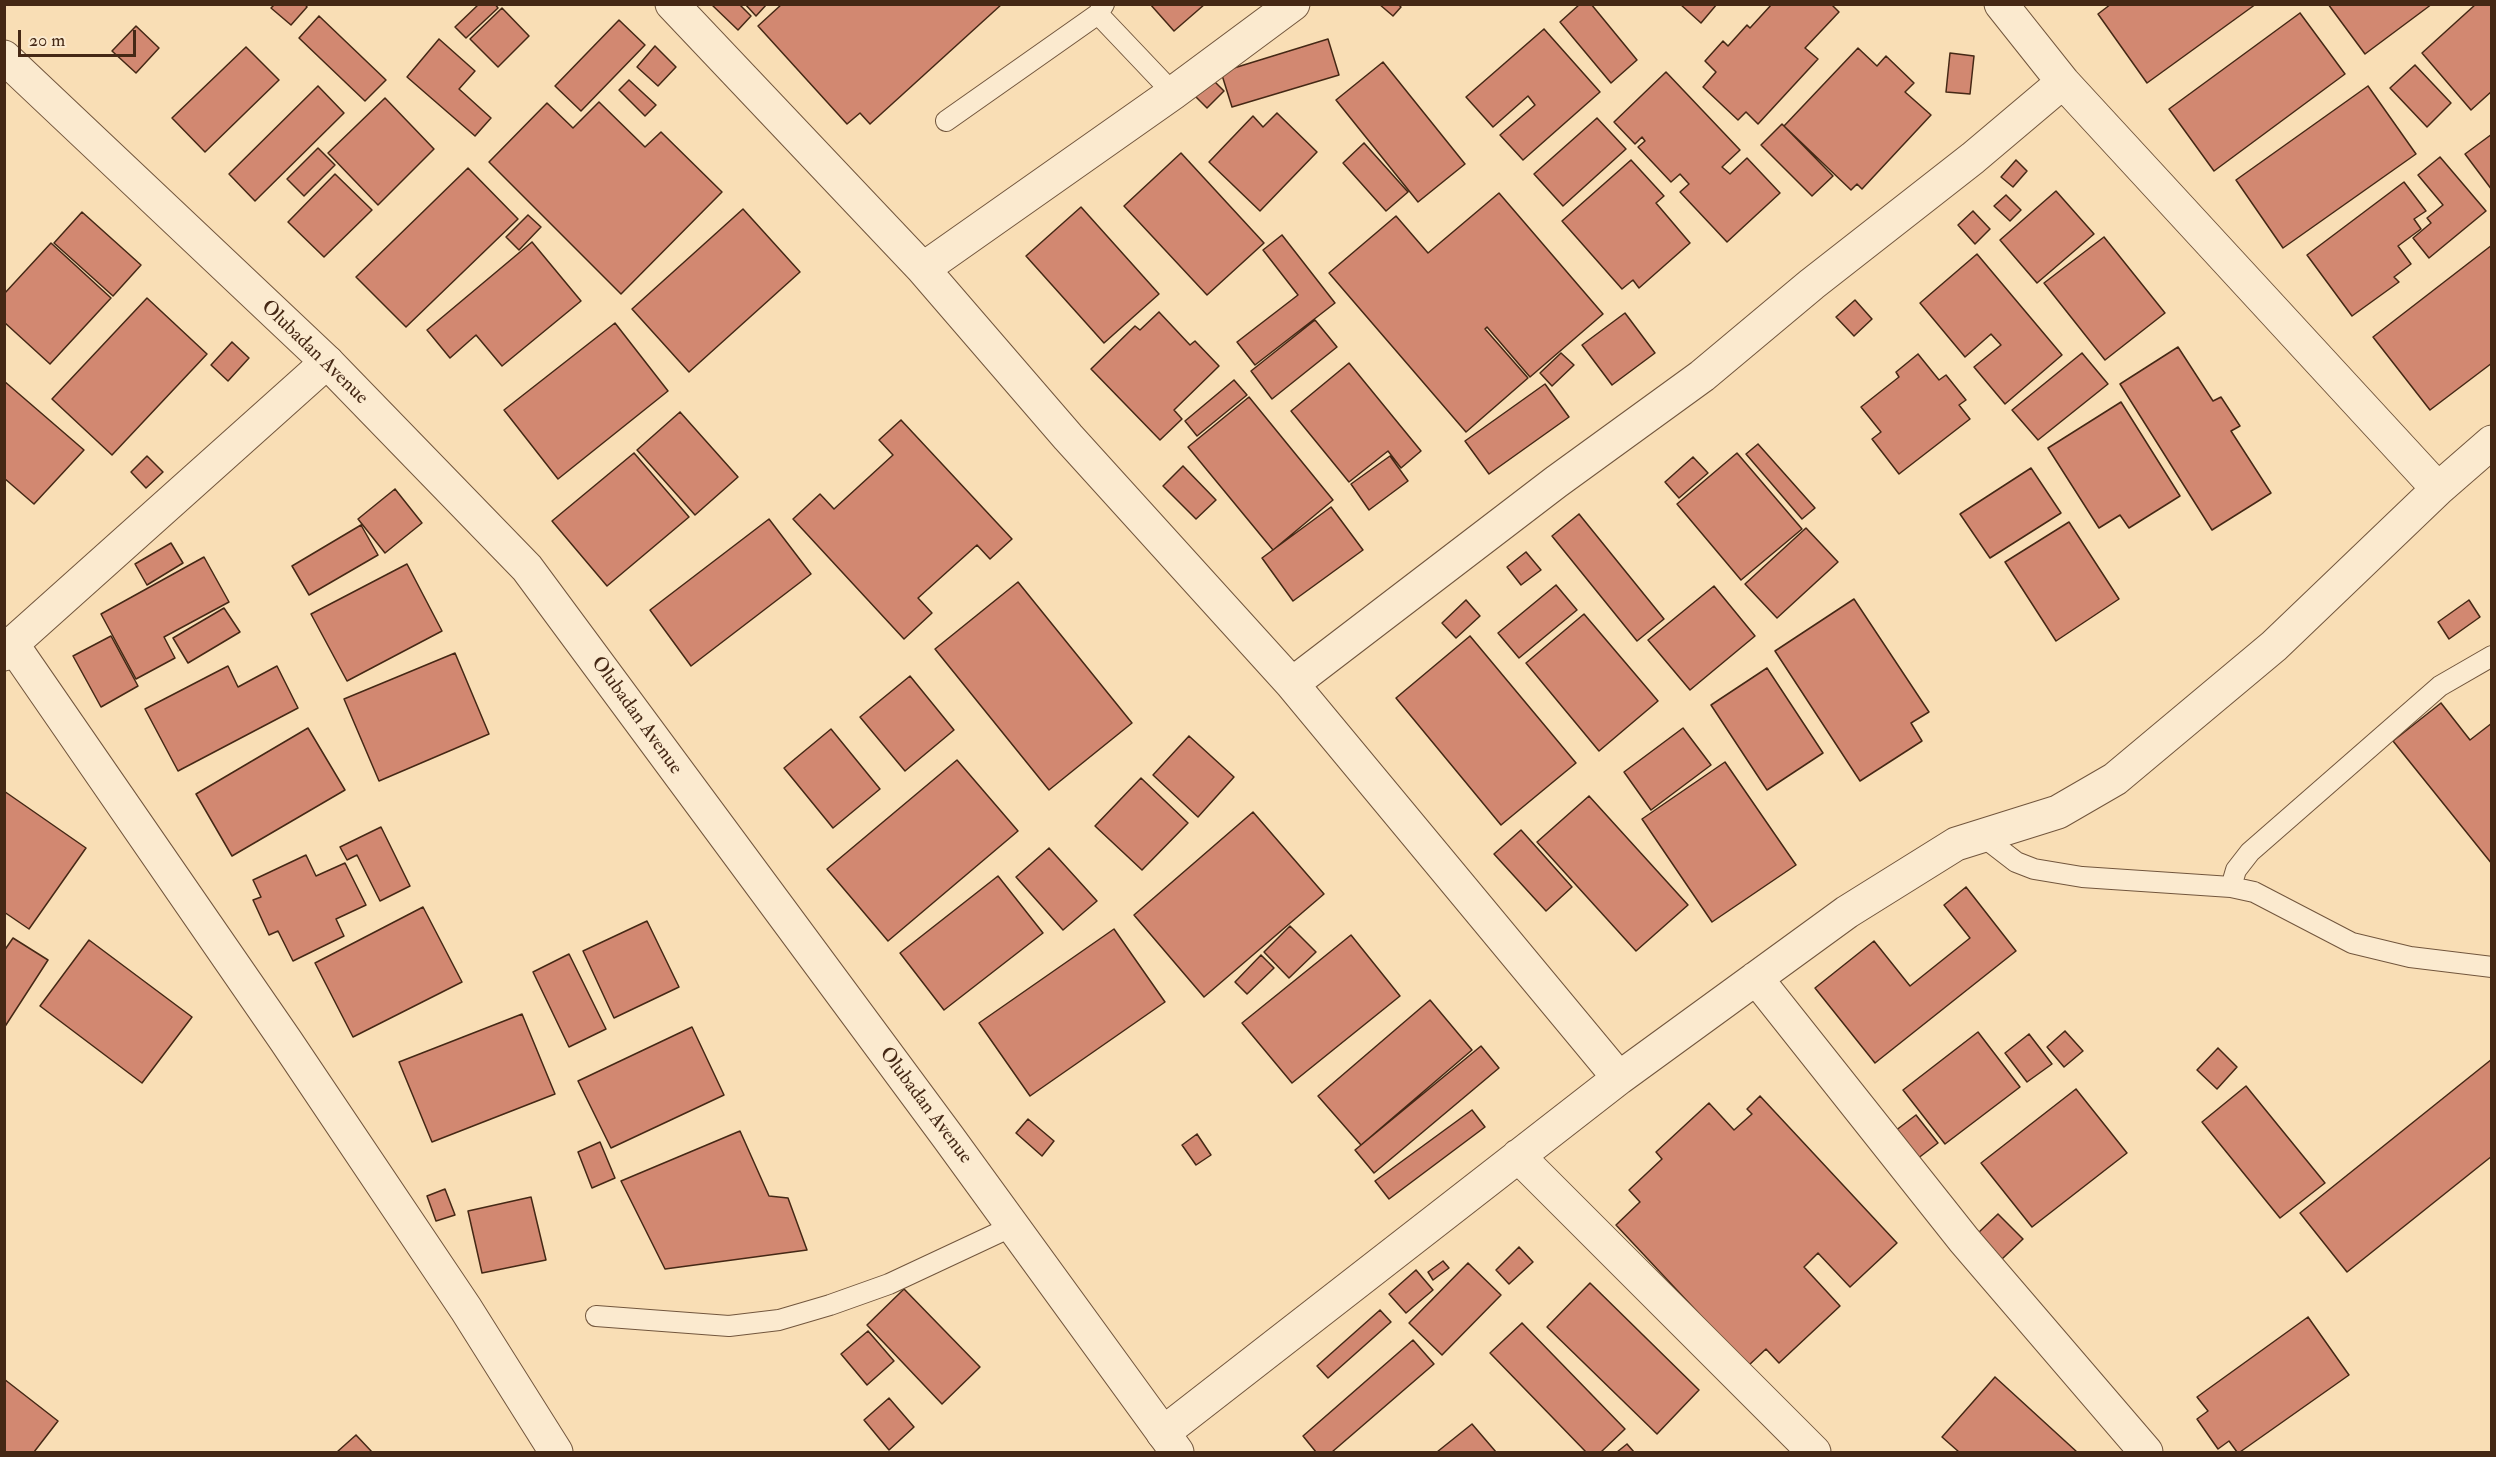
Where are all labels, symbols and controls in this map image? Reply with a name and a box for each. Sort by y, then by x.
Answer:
scale bar [21,18,140,56]
text: 20 m [29,29,65,52]
street label: Olubadan Avenue [255,296,373,410]
street label: Olubadan Avenue [585,652,687,780]
street label: Olubadan Avenue [873,1043,977,1169]

